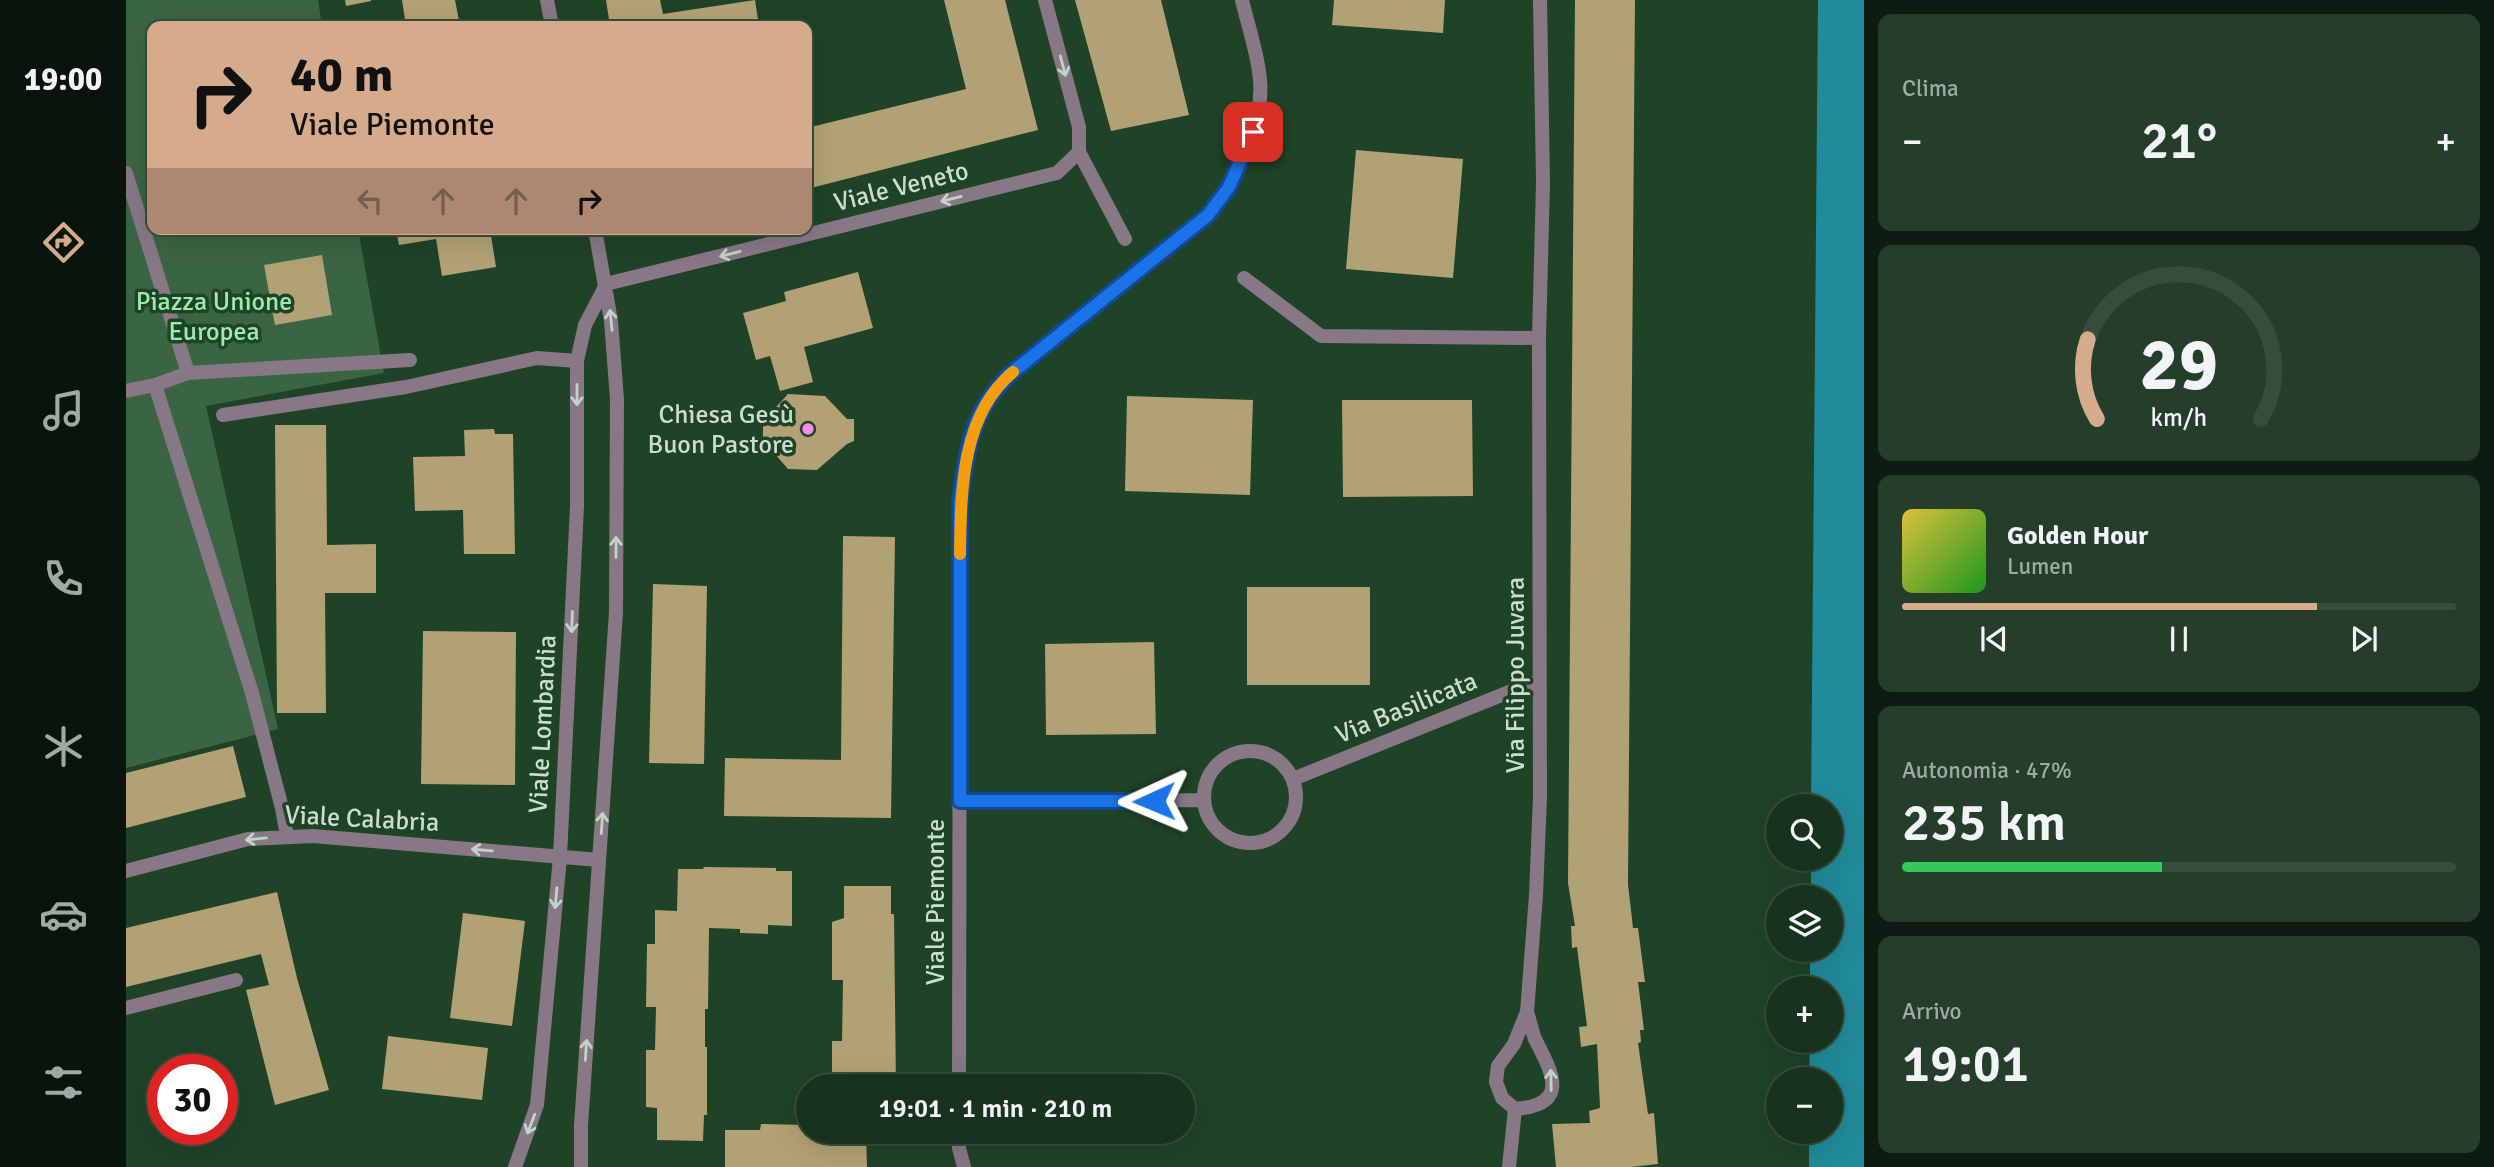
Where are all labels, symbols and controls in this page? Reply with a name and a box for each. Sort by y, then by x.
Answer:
text: 40 m [290,45,393,105]
icon: right [175,49,266,140]
one-way arrow [1057,54,1070,77]
text: 19:00 [24,60,102,99]
text: Clima [1902,74,1959,103]
pin [1223,102,1283,162]
text: Viale Piemonte [290,105,495,144]
text: 21° [2141,109,2217,173]
icon: arrive [1234,113,1272,151]
text: − [1902,118,1923,165]
text: + [2435,118,2456,165]
street label: Viale Veneto [831,155,972,219]
icon: left [351,182,389,220]
icon: ahead [424,182,462,220]
icon: ahead [497,182,535,220]
icon: right [570,182,608,220]
one-way arrow [940,193,963,206]
icon: directions [39,218,88,267]
one-way arrow [719,248,742,261]
park label: Piazza Unione Europea [136,286,292,348]
one-way arrow [604,309,617,332]
text: 29 [2140,321,2218,410]
one-way arrow [570,383,584,406]
icon: music [39,386,88,435]
place label: Chiesa Gesù Buon Pastore [647,399,794,461]
text: km/h [2151,402,2207,433]
marker: Chiesa Gesù Buon Pastore [800,421,816,437]
text: Golden Hour [2007,520,2148,552]
one-way arrow [609,536,623,559]
text: Lumen [2007,552,2073,581]
icon: phone [39,554,88,603]
street label: Via Filippo Juvara [1500,577,1532,773]
one-way arrow [565,611,578,634]
icon: previous [1975,620,2013,658]
icon: pause [2160,620,2198,658]
icon: next [2345,620,2383,658]
street label: Viale Lombardia [522,634,564,814]
street label: Via Basilicata [1331,665,1482,751]
icon: climate [39,722,88,771]
text: Autonomia · 47% [1902,756,2072,785]
position arrow [1117,764,1191,838]
text: 235 km [1902,791,2066,855]
map controls [1766,794,1843,1144]
button: search [1766,794,1843,871]
street label: Viale Calabria [284,799,440,839]
one-way arrow [596,812,609,835]
street label: Viale Piemonte [920,819,952,985]
one-way arrow [245,833,268,846]
one-way arrow [472,843,494,856]
button: layers [1766,885,1843,962]
one-way arrow [550,887,563,909]
icon: car [39,890,88,939]
button: + [1766,976,1843,1053]
text: Arrivo [1902,997,1962,1026]
text: 19:01 [1902,1032,2029,1096]
one-way arrow [580,1039,593,1062]
speed limit sign: 30 [147,1054,238,1145]
icon: filters [39,1058,88,1107]
button: − [1766,1067,1843,1144]
one-way arrow [1544,1069,1557,1092]
text: 19:01 · 1 min · 210 m [879,1093,1112,1125]
one-way arrow [523,1113,536,1134]

